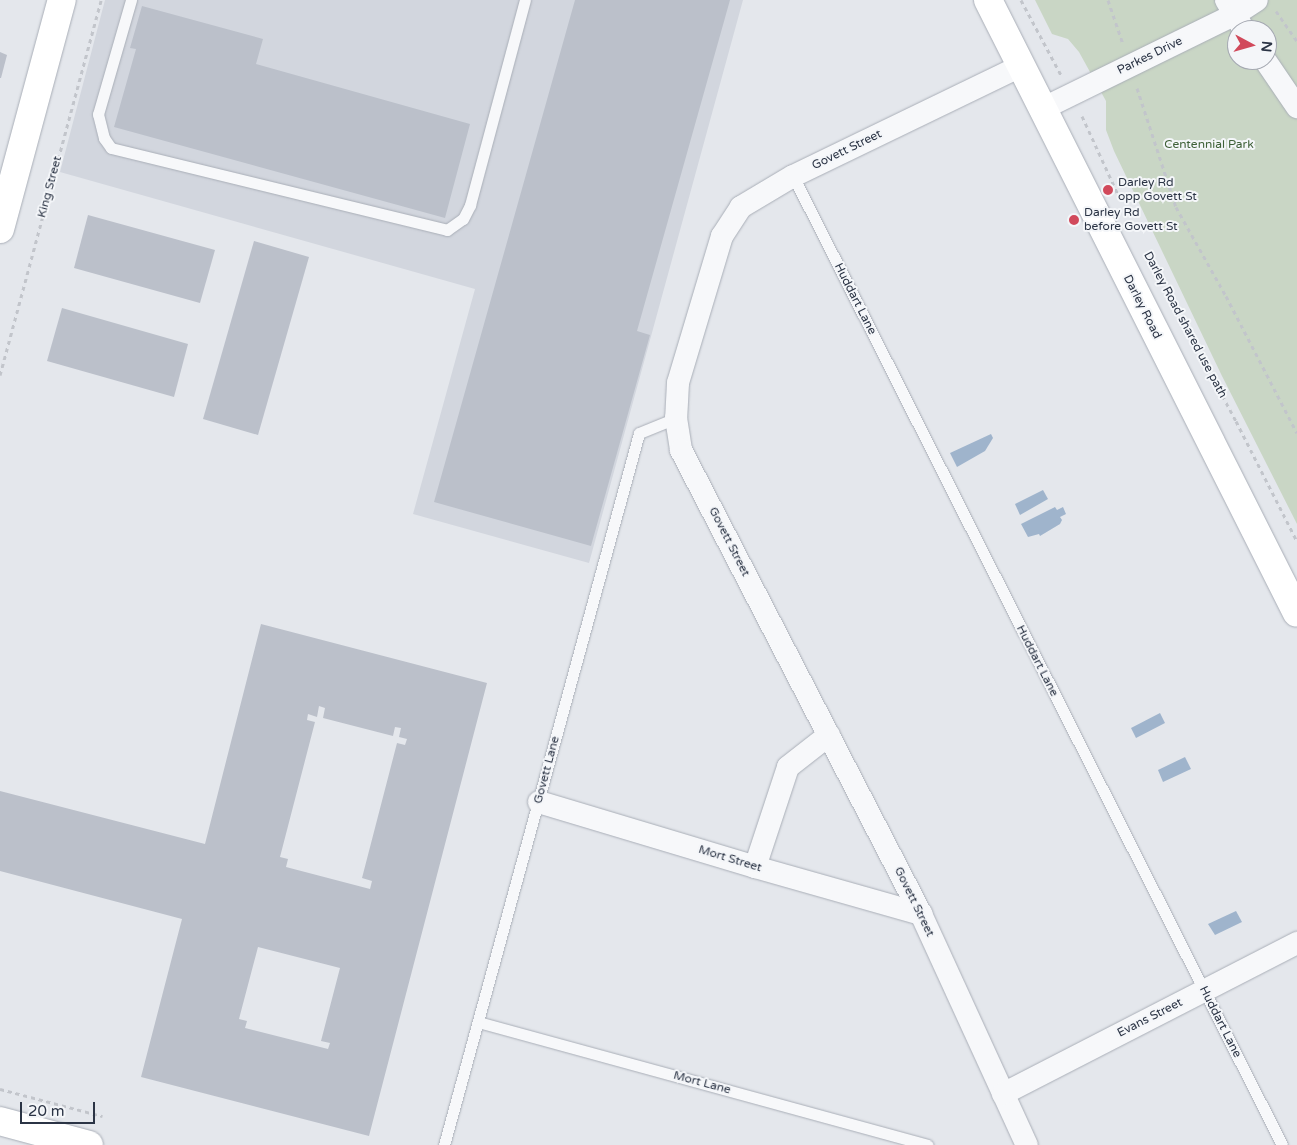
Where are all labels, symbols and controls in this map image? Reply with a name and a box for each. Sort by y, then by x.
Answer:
north arrow [1227,20,1277,70]
street label: Parkes Drive [1115,34,1185,78]
text: N [1257,40,1275,53]
street label: Govett Street [810,127,884,173]
park label: Centennial Park [1164,138,1254,152]
street label: King Street [35,155,65,219]
place label: Darley Rd opp Govett St [1118,176,1197,204]
marker: Darley Rd opp Govett St [1102,184,1114,196]
place label: Darley Rd before Govett St [1084,206,1178,234]
marker: Darley Rd before Govett St [1068,214,1080,226]
street label: Darley Road shared use path [1140,249,1230,401]
street label: Huddart Lane [831,261,879,337]
street label: Darley Road [1120,273,1164,341]
street label: Govett Street [705,505,753,579]
street label: Huddart Lane [1013,623,1061,699]
street label: Govett Lane [531,735,563,805]
street label: Mort Street [697,843,763,875]
street label: Govett Street [891,865,937,939]
street label: Huddart Lane [1196,984,1244,1060]
street label: Evans Street [1115,995,1185,1041]
street label: Mort Lane [672,1068,732,1098]
scale bar [22,1092,98,1124]
text: 20 m [28,1102,65,1120]

